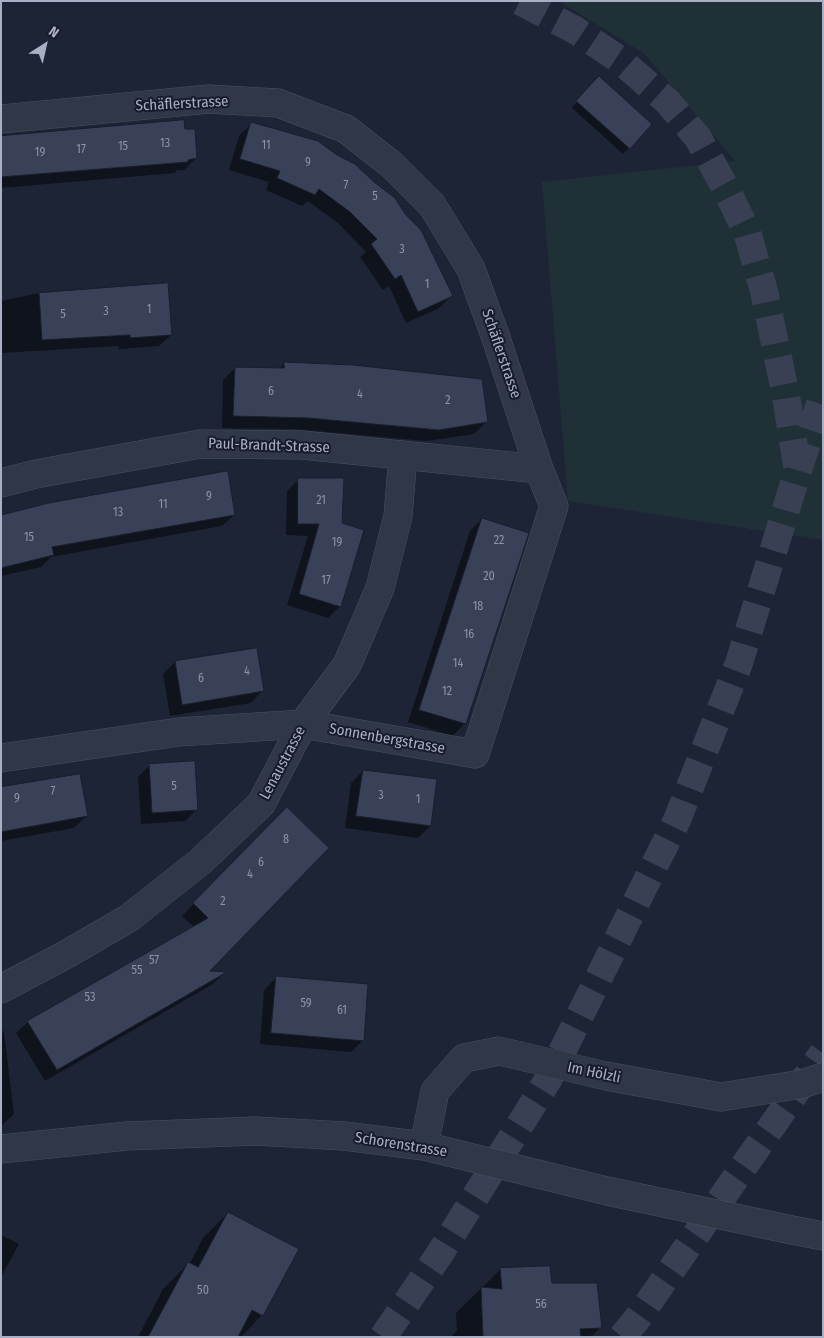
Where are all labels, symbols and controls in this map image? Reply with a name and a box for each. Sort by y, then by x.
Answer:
north arrow [20,20,70,70]
text: N [46,23,62,42]
street label: Schäflerstrasse [135,93,229,115]
house number: 13 [160,137,170,151]
house number: 11 [261,139,271,153]
house number: 15 [118,140,128,154]
house number: 17 [76,143,86,157]
house number: 19 [35,146,45,160]
house number: 9 [305,156,311,170]
house number: 7 [344,179,348,193]
house number: 5 [372,190,378,204]
house number: 3 [399,243,405,257]
house number: 1 [425,278,429,292]
house number: 1 [147,303,151,317]
house number: 3 [103,305,109,319]
street label: Schäflerstrasse [477,307,525,401]
house number: 5 [60,308,66,322]
house number: 6 [268,385,274,399]
house number: 4 [357,388,363,402]
house number: 2 [445,394,451,408]
street label: Paul-Brandt-Strasse [208,435,330,457]
house number: 9 [206,490,212,504]
house number: 21 [316,494,326,508]
house number: 11 [158,498,168,512]
house number: 13 [113,506,123,520]
house number: 15 [24,531,34,545]
house number: 22 [494,534,504,548]
house number: 19 [332,536,342,550]
house number: 20 [483,570,495,584]
house number: 17 [321,574,331,588]
house number: 18 [473,600,483,614]
house number: 16 [464,628,474,642]
house number: 14 [453,657,463,671]
house number: 4 [244,665,250,679]
house number: 6 [198,672,204,686]
house number: 12 [442,685,452,699]
street label: Sonnenbergstrasse [328,720,446,758]
street label: Lenaustrasse [256,723,310,803]
house number: 5 [171,780,177,794]
house number: 7 [51,785,55,799]
house number: 3 [378,789,384,803]
house number: 9 [14,792,20,806]
house number: 1 [416,793,420,807]
house number: 8 [283,833,289,847]
house number: 6 [258,856,264,870]
house number: 4 [247,868,253,882]
house number: 2 [220,895,226,909]
house number: 57 [149,954,159,968]
house number: 55 [132,964,142,978]
house number: 53 [85,991,95,1005]
house number: 59 [300,997,312,1011]
house number: 61 [337,1004,347,1018]
street label: Im Hölzli [566,1059,622,1087]
street label: Schorenstrasse [354,1129,448,1161]
house number: 50 [197,1284,209,1298]
house number: 56 [535,1298,547,1312]

